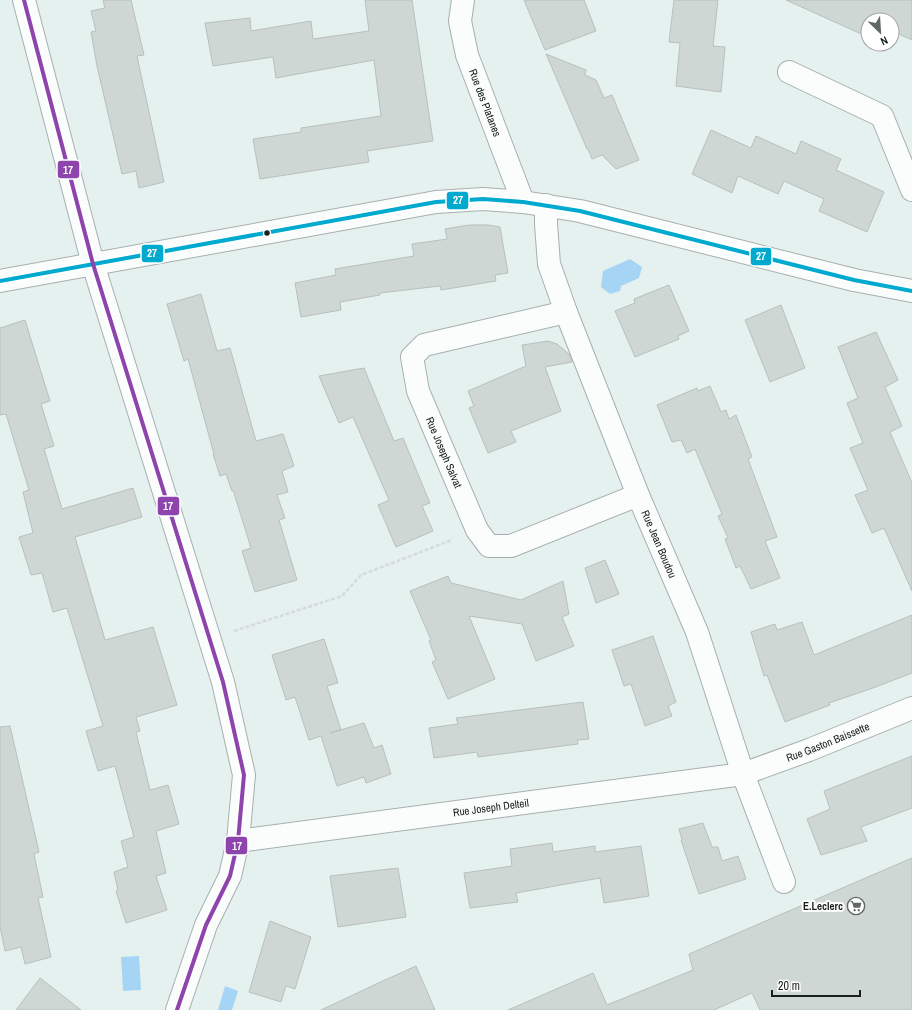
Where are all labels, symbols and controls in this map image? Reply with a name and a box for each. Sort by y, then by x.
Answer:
north arrow [860,12,900,52]
text: N [878,33,890,49]
street label: Rue des Platanes [466,67,505,139]
line badge: 17 [57,160,80,179]
text: 17 [63,163,73,177]
line badge: 27 [446,191,469,210]
text: 27 [453,193,463,207]
unlabelled marker [262,228,272,238]
line badge: 27 [141,244,164,263]
text: 27 [147,246,157,260]
line badge: 27 [750,247,772,266]
text: 27 [756,249,766,263]
street label: Rue Joseph Salvat [423,415,466,491]
line badge: 17 [157,496,180,516]
text: 17 [163,499,173,513]
street label: Rue Jean Boudou [638,508,680,580]
street label: Rue Gaston Baissette [784,719,871,765]
street label: Rue Joseph Delteil [452,795,530,819]
line badge: 17 [225,836,248,855]
text: 17 [232,839,242,853]
supermarket icon: E.Leclerc [846,896,866,916]
place label: E.Leclerc [803,899,843,913]
scale bar [772,972,860,998]
text: 20 m [778,978,800,994]

